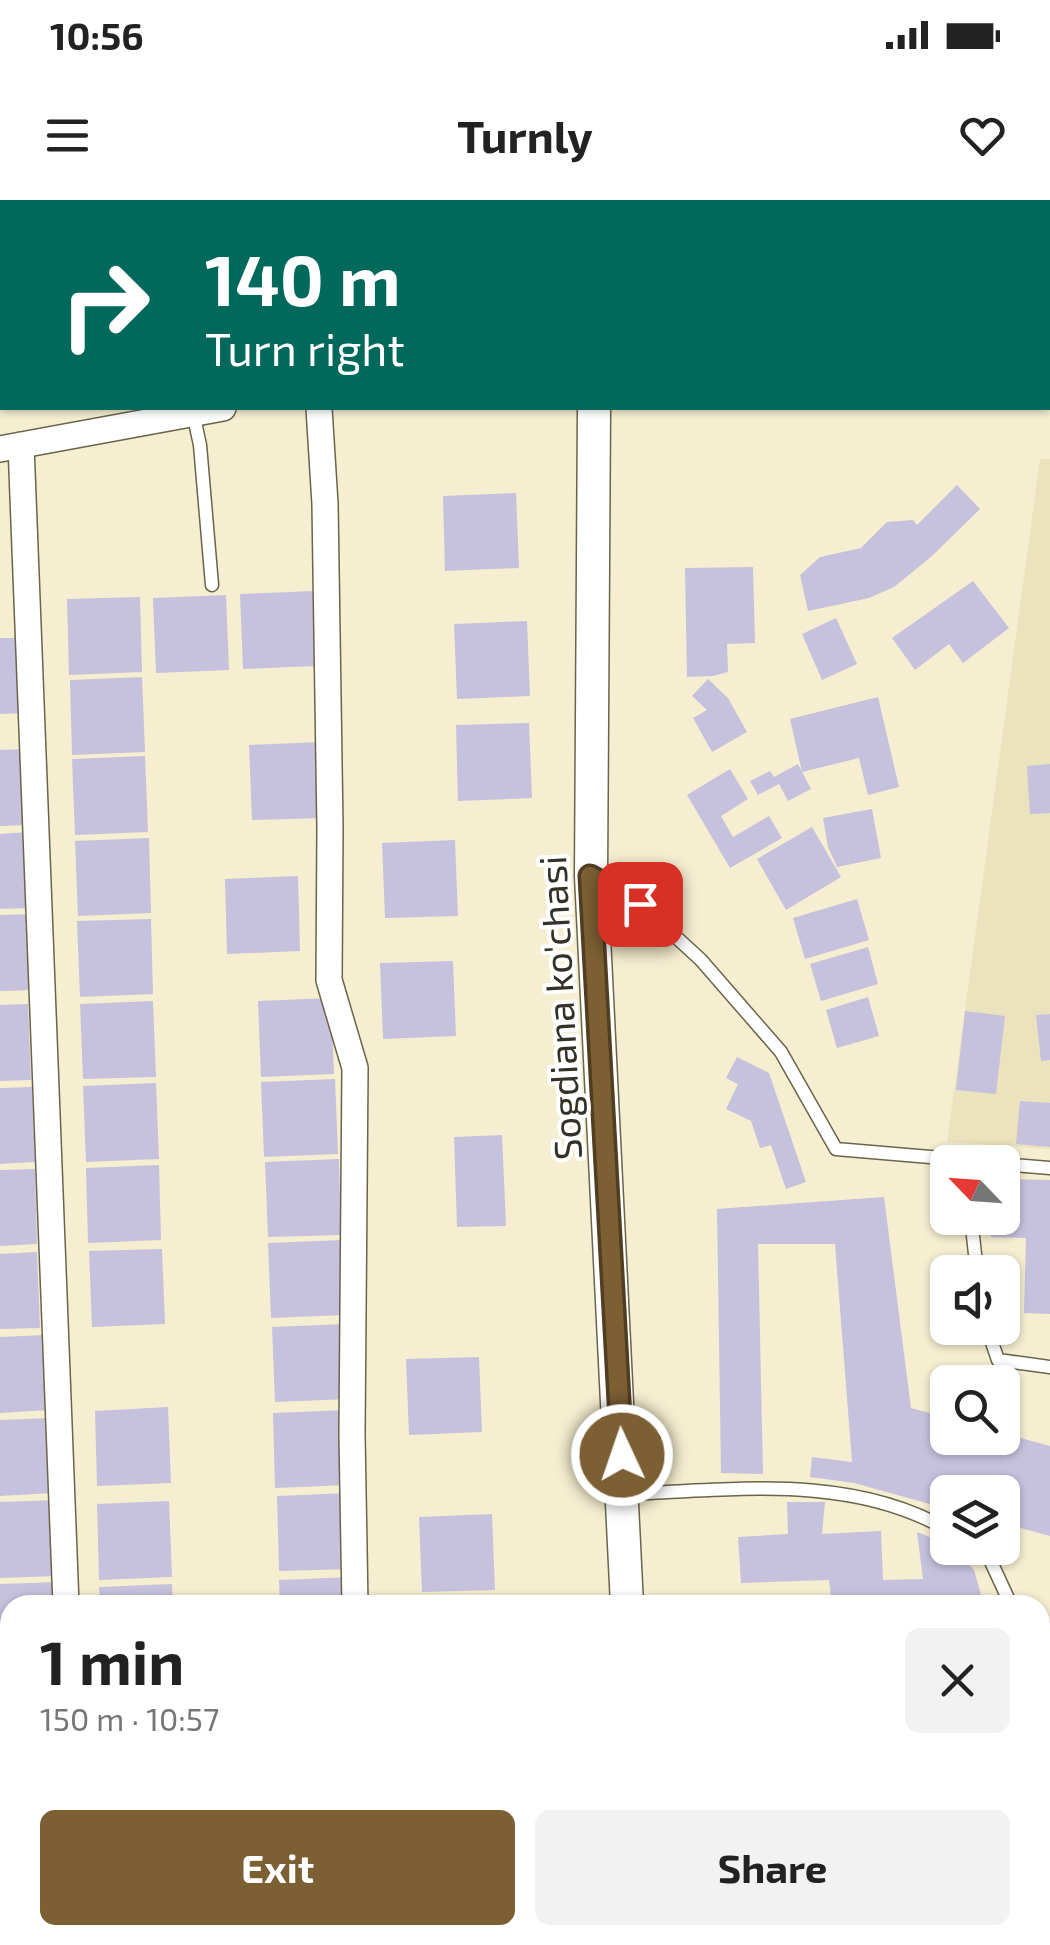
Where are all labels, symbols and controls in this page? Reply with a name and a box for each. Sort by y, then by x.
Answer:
text: 10:56 [50,12,144,58]
icon: menu [40,108,95,163]
text: Turnly [457,108,593,162]
icon: heart [955,108,1010,163]
text: 140 m [205,236,401,320]
icon: right [40,240,170,370]
text: Turn right [205,321,405,375]
street label: Sogdiana ko'chasi [528,855,590,1161]
pin [598,862,683,947]
icon: arrive [613,877,668,932]
north arrow [930,1145,1020,1235]
map controls [930,1145,1020,1565]
button: sound [930,1255,1020,1345]
button: search [930,1365,1020,1455]
position arrow [570,1403,674,1507]
button: layers [930,1475,1020,1565]
text: 1 min [40,1625,184,1697]
button: close [905,1628,1010,1733]
text: 150 m · 10:57 [40,1699,219,1737]
button: Exit [40,1810,515,1925]
button: Share [535,1810,1010,1925]

